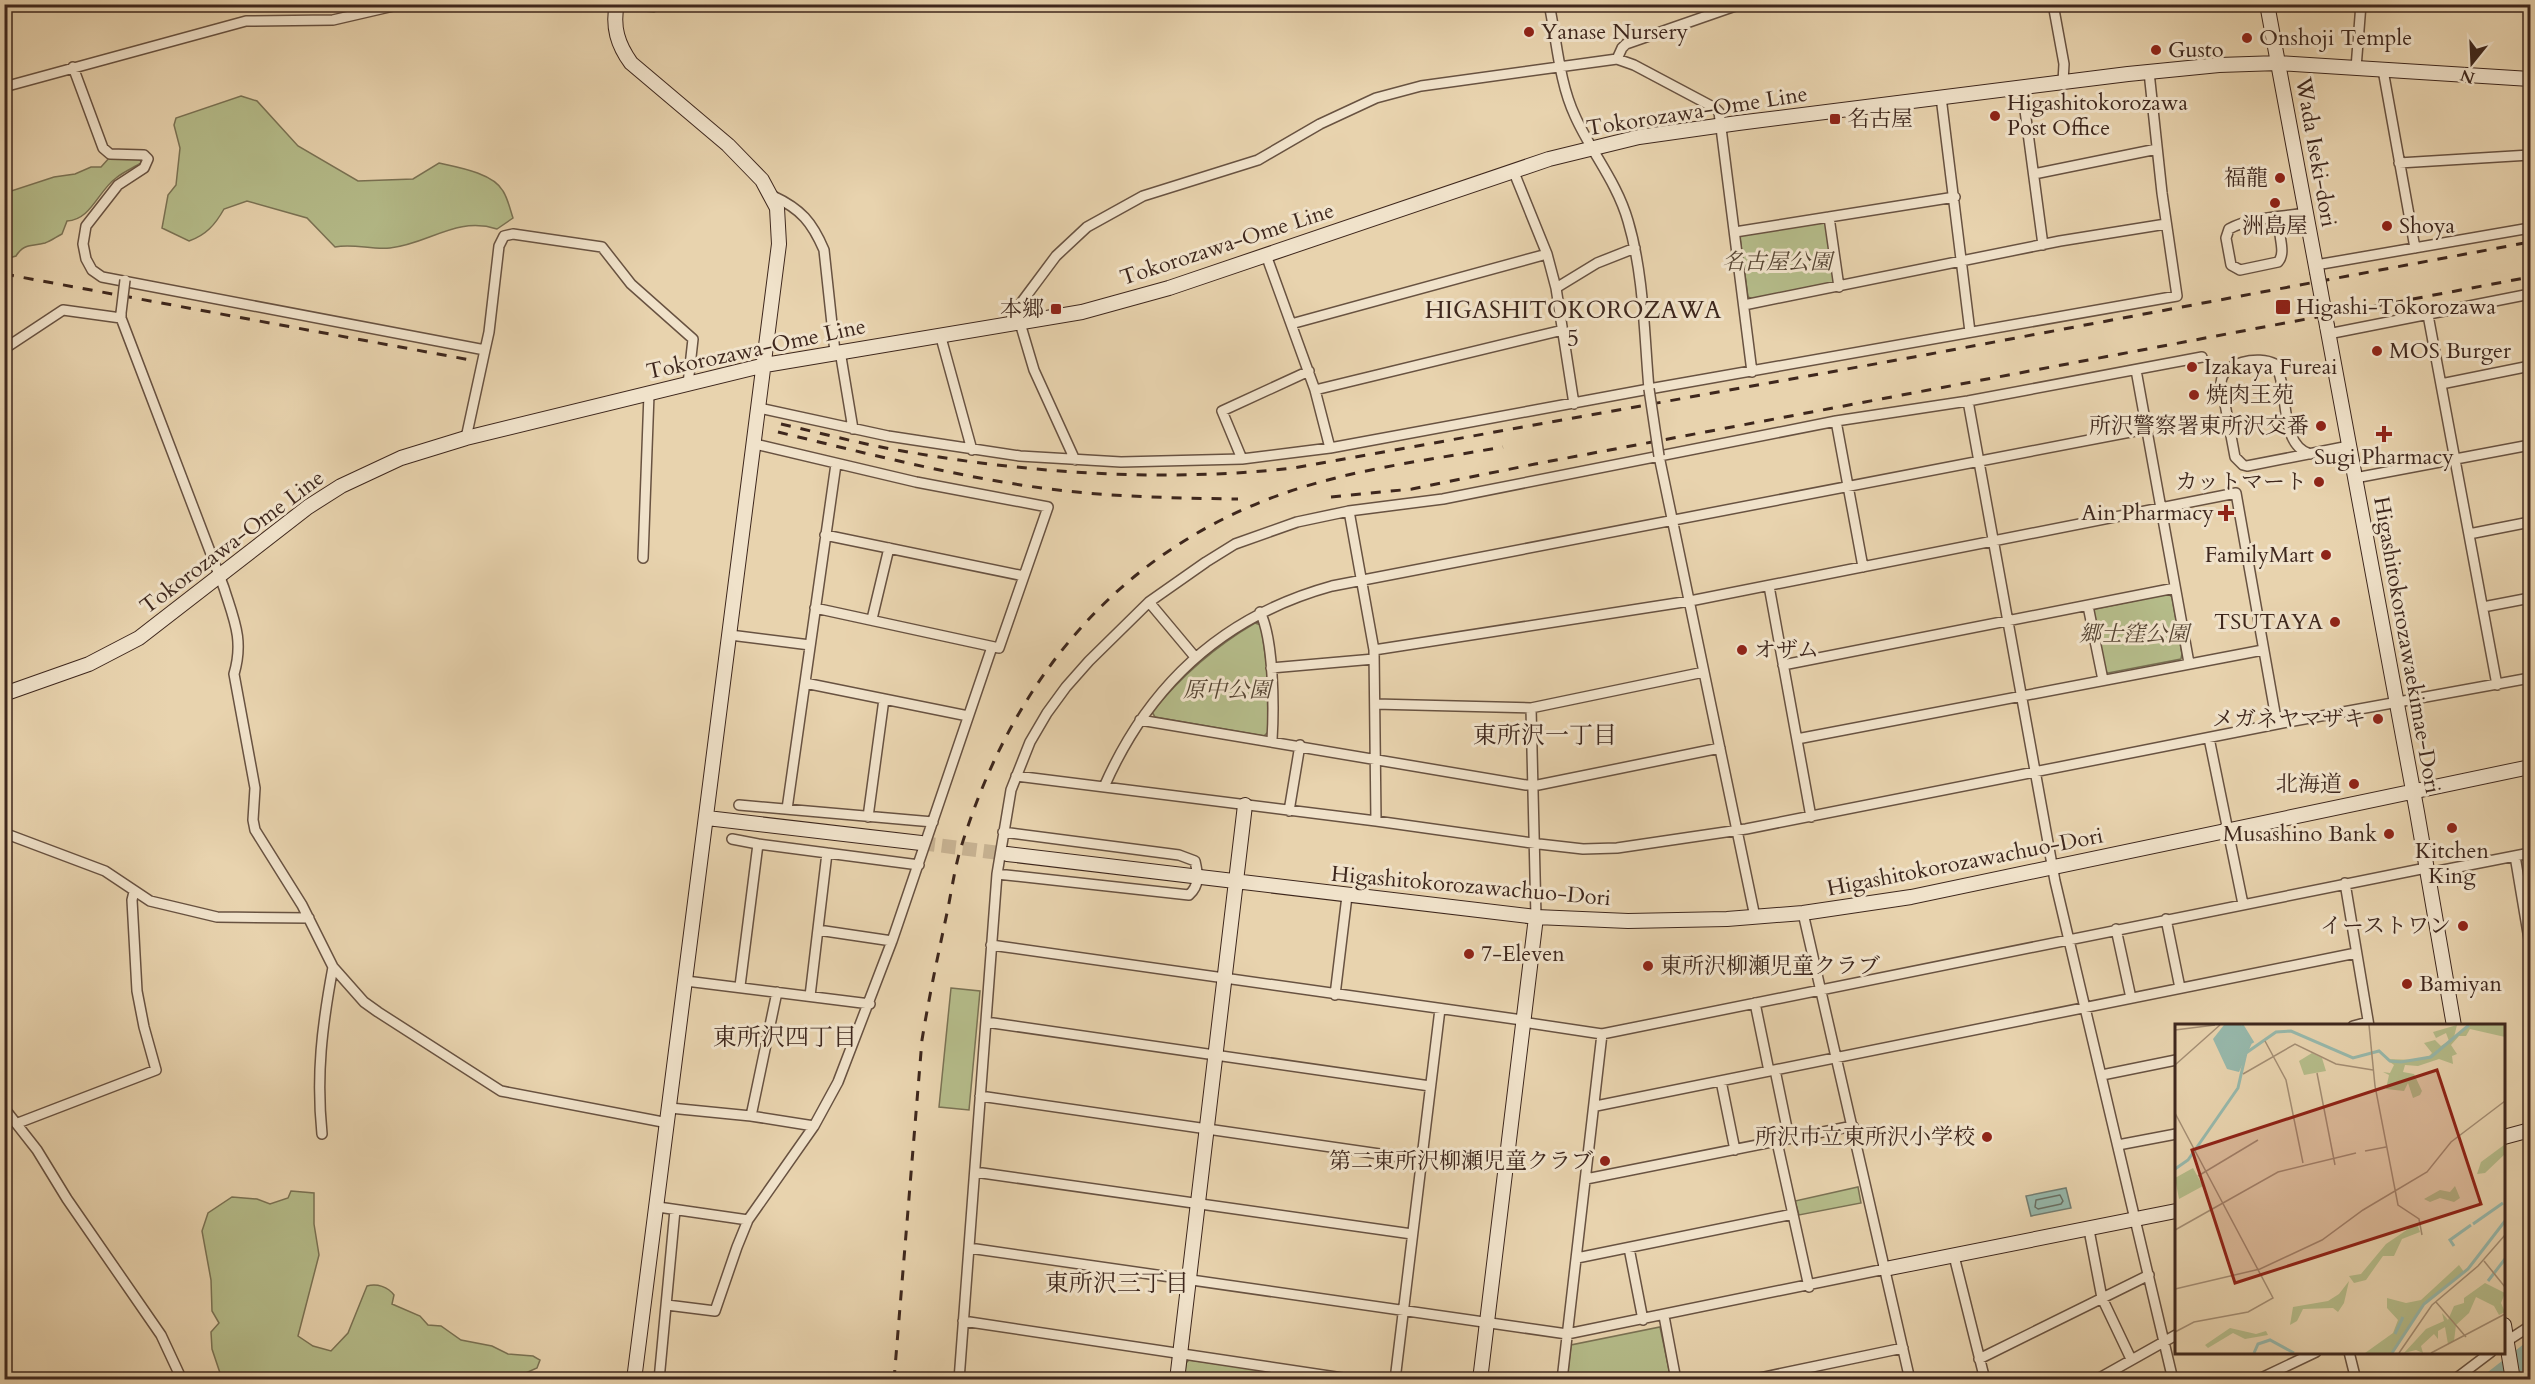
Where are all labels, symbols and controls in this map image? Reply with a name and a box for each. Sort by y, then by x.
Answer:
place label: Yanase Nursery [1541,17,1688,47]
place label: Onshoji Temple [2259,23,2412,53]
marker: Yanase Nursery [1522,25,1536,39]
marker: Onshoji Temple [2240,31,2254,45]
north arrow [2442,33,2502,93]
place label: Gusto [2168,35,2224,65]
marker: Gusto [2149,43,2163,57]
text: N [2458,64,2478,89]
street label: Wada Iseki-dori [2288,74,2344,229]
street label: Tokorozawa-Ome Line [1584,79,1810,143]
place label: Higashitokorozawa Post Office [2007,88,2188,143]
place label: 名古屋 [1847,104,1913,134]
marker: Higashitokorozawa Post Office [1988,109,2002,123]
marker: 名古屋 [1828,112,1842,126]
place label: 福龍 [2224,163,2268,193]
marker: 福龍 [2273,171,2287,185]
street label: Tokorozawa-Ome Line [1116,195,1338,293]
marker: 洲島屋 [2268,196,2282,210]
place label: 洲島屋 [2242,211,2308,241]
place label: Shoya [2399,211,2456,241]
marker: Shoya [2380,219,2394,233]
park label: 名古屋公園 [1722,247,1835,277]
place label: Higashi-Tokorozawa [2296,292,2496,322]
place label: 本郷 [1000,294,1044,324]
district label: HIGASHITOKOROZAWA 5 [1425,294,1722,355]
marker: Higashi-Tokorozawa [2274,298,2292,316]
marker: 本郷 [1049,302,1063,316]
street label: Tokorozawa-Ome Line [644,311,868,387]
place label: MOS Burger [2389,336,2512,366]
marker: MOS Burger [2370,344,2384,358]
place label: Izakaya Fureai [2204,352,2337,382]
marker: Izakaya Fureai [2185,360,2199,374]
place label: 焼肉王苑 [2206,380,2294,410]
marker: 焼肉王苑 [2187,388,2201,402]
place label: 所沢警察署東所沢交番 [2089,411,2309,441]
marker: 所沢警察署東所沢交番 [2314,419,2328,433]
marker: Sugi Pharmacy [2377,427,2391,441]
place label: Sugi Pharmacy [2314,442,2454,472]
street label: Tokorozawa-Ome Line [134,463,330,621]
place label: カットマート [2175,467,2307,497]
marker: カットマート [2312,475,2326,489]
street label: Higashitokorozawaekimae-Dori [2366,494,2448,796]
place label: Ain Pharmacy [2081,498,2214,528]
marker: Ain Pharmacy [2219,506,2233,520]
place label: FamilyMart [2205,540,2314,570]
marker: FamilyMart [2319,548,2333,562]
place label: TSUTAYA [2214,607,2323,637]
marker: TSUTAYA [2328,615,2342,629]
park label: 郷士窪公園 [2079,619,2192,649]
place label: オザム [1754,635,1819,665]
marker: オザム [1735,643,1749,657]
park label: 原中公園 [1183,675,1274,705]
place label: メガネヤマザキ [2212,704,2366,734]
marker: メガネヤマザキ [2371,712,2385,726]
district label: 東所沢一丁目 [1473,719,1617,752]
place label: 北海道 [2276,769,2342,799]
marker: 北海道 [2347,777,2361,791]
place label: Musashino Bank [2223,819,2377,849]
street label: Higashitokorozawachuo-Dori [1824,820,2106,904]
marker: Kitchen King [2445,821,2459,835]
marker: Musashino Bank [2382,827,2396,841]
place label: Kitchen King [2415,836,2490,891]
street label: Higashitokorozawachuo-Dori [1330,859,1612,913]
place label: イーストワン [2320,911,2451,941]
marker: イーストワン [2456,919,2470,933]
place label: 7-Eleven [1481,939,1565,969]
marker: 7-Eleven [1462,947,1476,961]
place label: 東所沢柳瀬児童クラブ [1660,951,1880,981]
marker: 東所沢柳瀬児童クラブ [1641,959,1655,973]
place label: Bamiyan [2419,969,2502,999]
marker: Bamiyan [2400,977,2414,991]
district label: 東所沢四丁目 [713,1021,857,1054]
inset map [2175,1024,2505,1354]
place label: 所沢市立東所沢小学校 [1755,1122,1975,1152]
marker: 所沢市立東所沢小学校 [1980,1130,1994,1144]
place label: 第二東所沢柳瀬児童クラブ [1329,1146,1593,1176]
marker: 第二東所沢柳瀬児童クラブ [1598,1154,1612,1168]
district label: 東所沢三丁目 [1045,1267,1189,1300]

